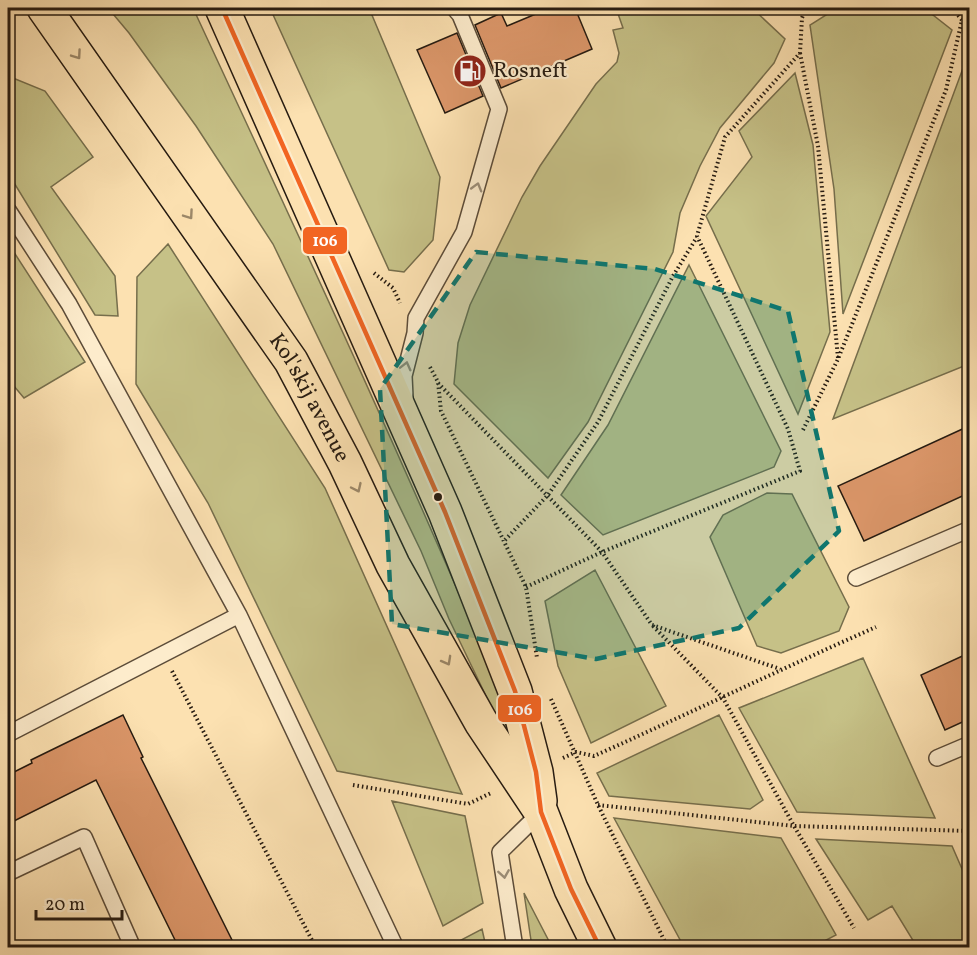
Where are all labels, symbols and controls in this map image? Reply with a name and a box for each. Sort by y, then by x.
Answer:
one-way arrow [70,49,81,60]
fuel station icon: Rosneft [452,53,488,89]
place label: Rosneft [493,56,567,87]
one-way arrow [470,182,482,193]
one-way arrow [182,209,193,220]
line badge: 106 [302,226,348,255]
text: 106 [312,231,338,253]
street label: Kol'skij avenue [261,327,357,468]
one-way arrow [399,361,412,371]
one-way arrow [349,482,361,493]
unlabelled marker [432,491,444,503]
one-way arrow [440,655,451,665]
line badge: 106 [497,694,542,723]
text: 106 [507,700,533,722]
one-way arrow [497,870,509,879]
scale bar [36,883,122,921]
text: 20 m [45,893,85,918]

